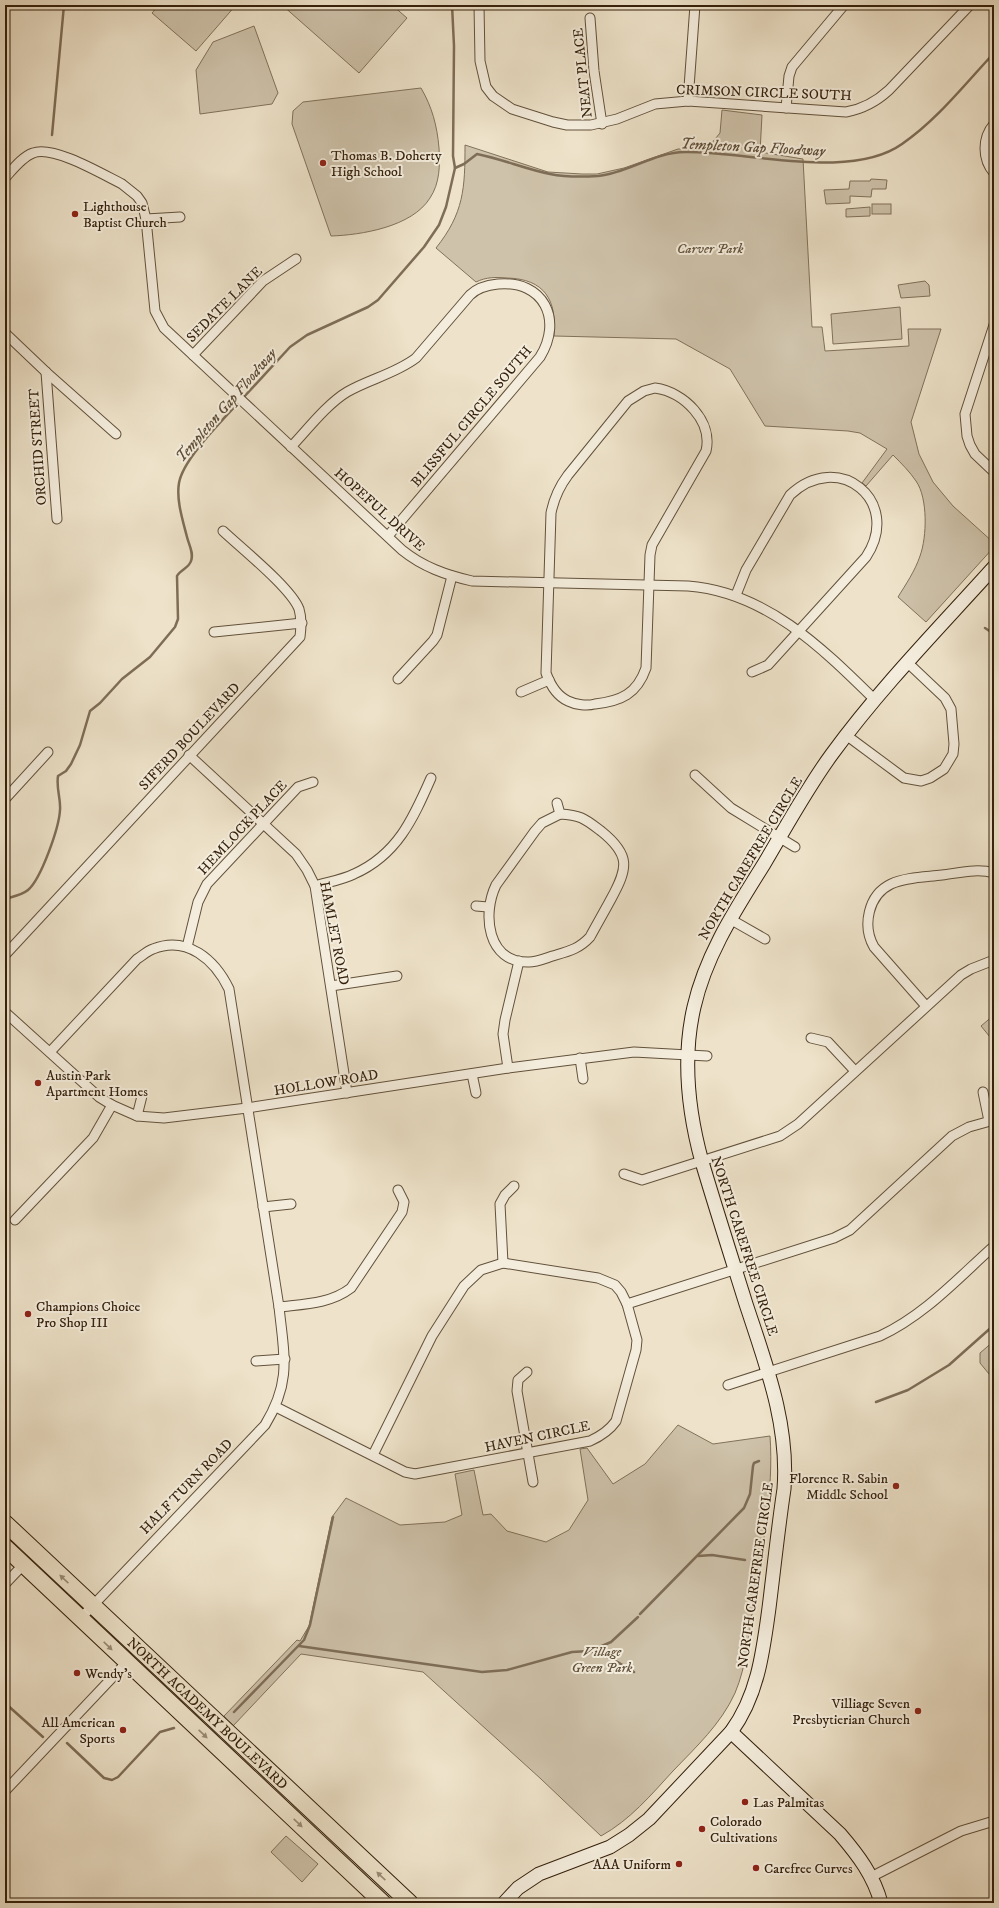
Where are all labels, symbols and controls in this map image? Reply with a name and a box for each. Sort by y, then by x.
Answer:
street label: NEAT PLACE [569,27,597,119]
street label: CRIMSON CIRCLE SOUTH [676,81,852,105]
water label: Templeton Gap Floodway [680,134,827,161]
place label: Thomas B. Doherty High School [331,147,442,181]
marker: Thomas B. Doherty High School [318,158,328,168]
place label: Lighthouse Baptist Church [83,198,168,232]
marker: Lighthouse Baptist Church [70,209,80,219]
park label: Carver Park [677,240,743,258]
street label: SEDATE LANE [183,263,267,347]
street label: BLISSFUL CIRCLE SOUTH [407,342,536,491]
water label: Templeton Gap Floodway [172,344,282,466]
street label: ORCHID STREET [25,388,51,506]
street label: HOPEFUL DRIVE [330,464,429,555]
street label: SIFERD BOULEVARD [135,679,244,794]
street label: NORTH CAREFREE CIRCLE [695,773,807,944]
street label: HEMLOCK PLACE [194,776,291,879]
street label: HAMLET ROAD [315,880,353,987]
street label: HOLLOW ROAD [273,1066,380,1100]
place label: Austin Park Apartment Homes [46,1067,148,1101]
marker: Austin Park Apartment Homes [33,1078,43,1088]
street label: NORTH CAREFREE CIRCLE [707,1154,782,1338]
place label: Champions Choice Pro Shop III [36,1298,141,1332]
marker: Champions Choice Pro Shop III [23,1309,33,1319]
street label: HAVEN CIRCLE [483,1417,592,1457]
street label: HALF TURN ROAD [136,1435,237,1538]
place label: Florence R. Sabin Middle School [789,1470,889,1504]
street label: NORTH CAREFREE CIRCLE [734,1481,778,1669]
marker: Florence R. Sabin Middle School [891,1481,901,1491]
one-way arrow [59,1574,69,1584]
street label: NORTH ACADEMY BOULEVARD [123,1634,291,1794]
one-way arrow [103,1641,114,1650]
park label: Village Green Park [572,1643,633,1677]
place label: Wendy's [84,1665,132,1683]
marker: Wendy's [72,1668,82,1678]
place label: Villiage Seven Presbytierian Church [792,1695,911,1729]
marker: Villiage Seven Presbytierian Church [913,1706,923,1716]
place label: All American Sports [41,1714,116,1748]
marker: All American Sports [118,1725,128,1735]
one-way arrow [198,1730,209,1739]
place label: Las Palmitas [753,1794,825,1812]
marker: Las Palmitas [740,1797,750,1807]
place label: Colorado Cultivations [710,1813,778,1847]
one-way arrow [293,1819,303,1828]
marker: Colorado Cultivations [697,1824,707,1834]
place label: AAA Uniform [593,1856,671,1874]
marker: AAA Uniform [674,1859,684,1869]
place label: Carefree Curves [764,1860,853,1878]
marker: Carefree Curves [751,1863,761,1873]
one-way arrow [376,1871,386,1881]

